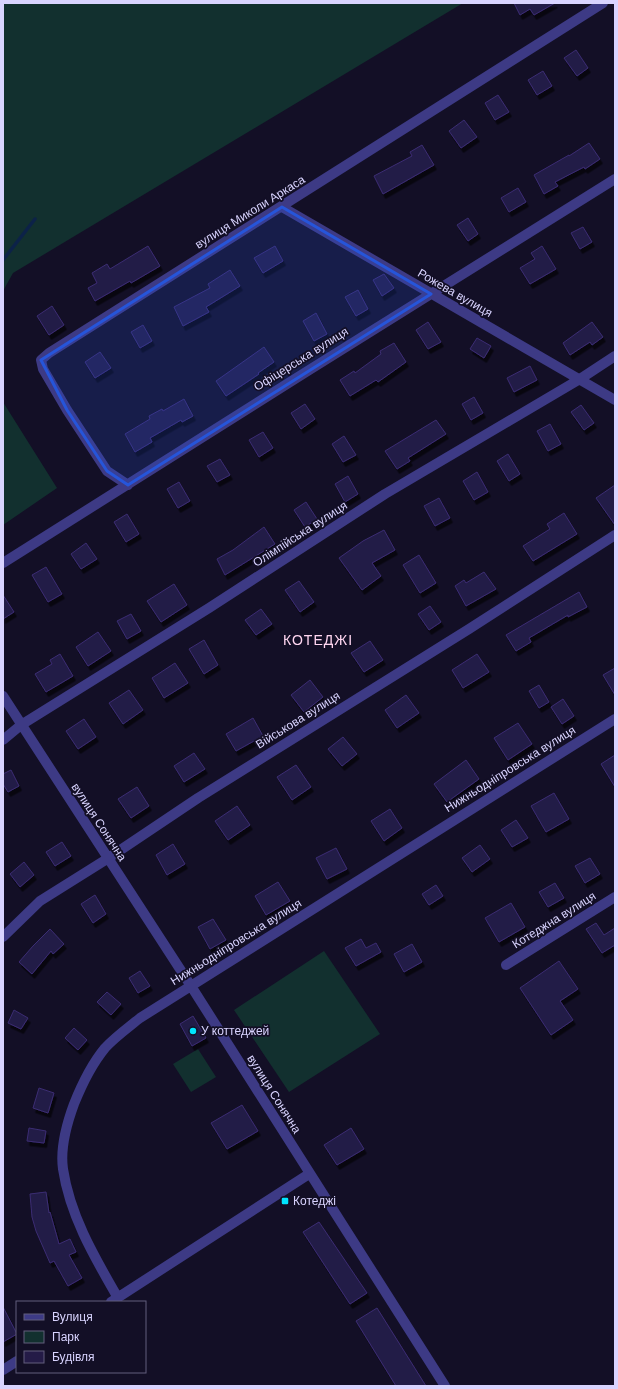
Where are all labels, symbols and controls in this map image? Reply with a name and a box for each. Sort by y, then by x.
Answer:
street label: вулиця Миколи Аркаса [192,171,308,252]
street label: Рожева вулиця [415,265,495,321]
street label: Офіцерська вулиця [251,323,351,395]
street label: Олімпійська вулиця [250,497,350,571]
district label: КОТЕДЖІ [283,631,353,649]
street label: Військова вулиця [253,688,343,752]
street label: Нижньодніпровська вулиця [441,722,579,816]
street label: вулиця Сонячна [68,780,130,864]
street label: Котеджна вулиця [509,888,599,952]
street label: Нижньодніпровська вулиця [167,895,305,989]
place label: У коттеджей [201,1023,269,1039]
marker: У коттеджей [188,1026,198,1036]
street label: вулиця Сонячна [243,1052,305,1137]
place label: Котеджі [293,1193,336,1209]
marker: Котеджі [280,1196,290,1206]
legend [16,1301,146,1373]
text: Вулиця [52,1309,93,1325]
text: Парк [52,1329,80,1345]
text: Будівля [52,1349,94,1365]

